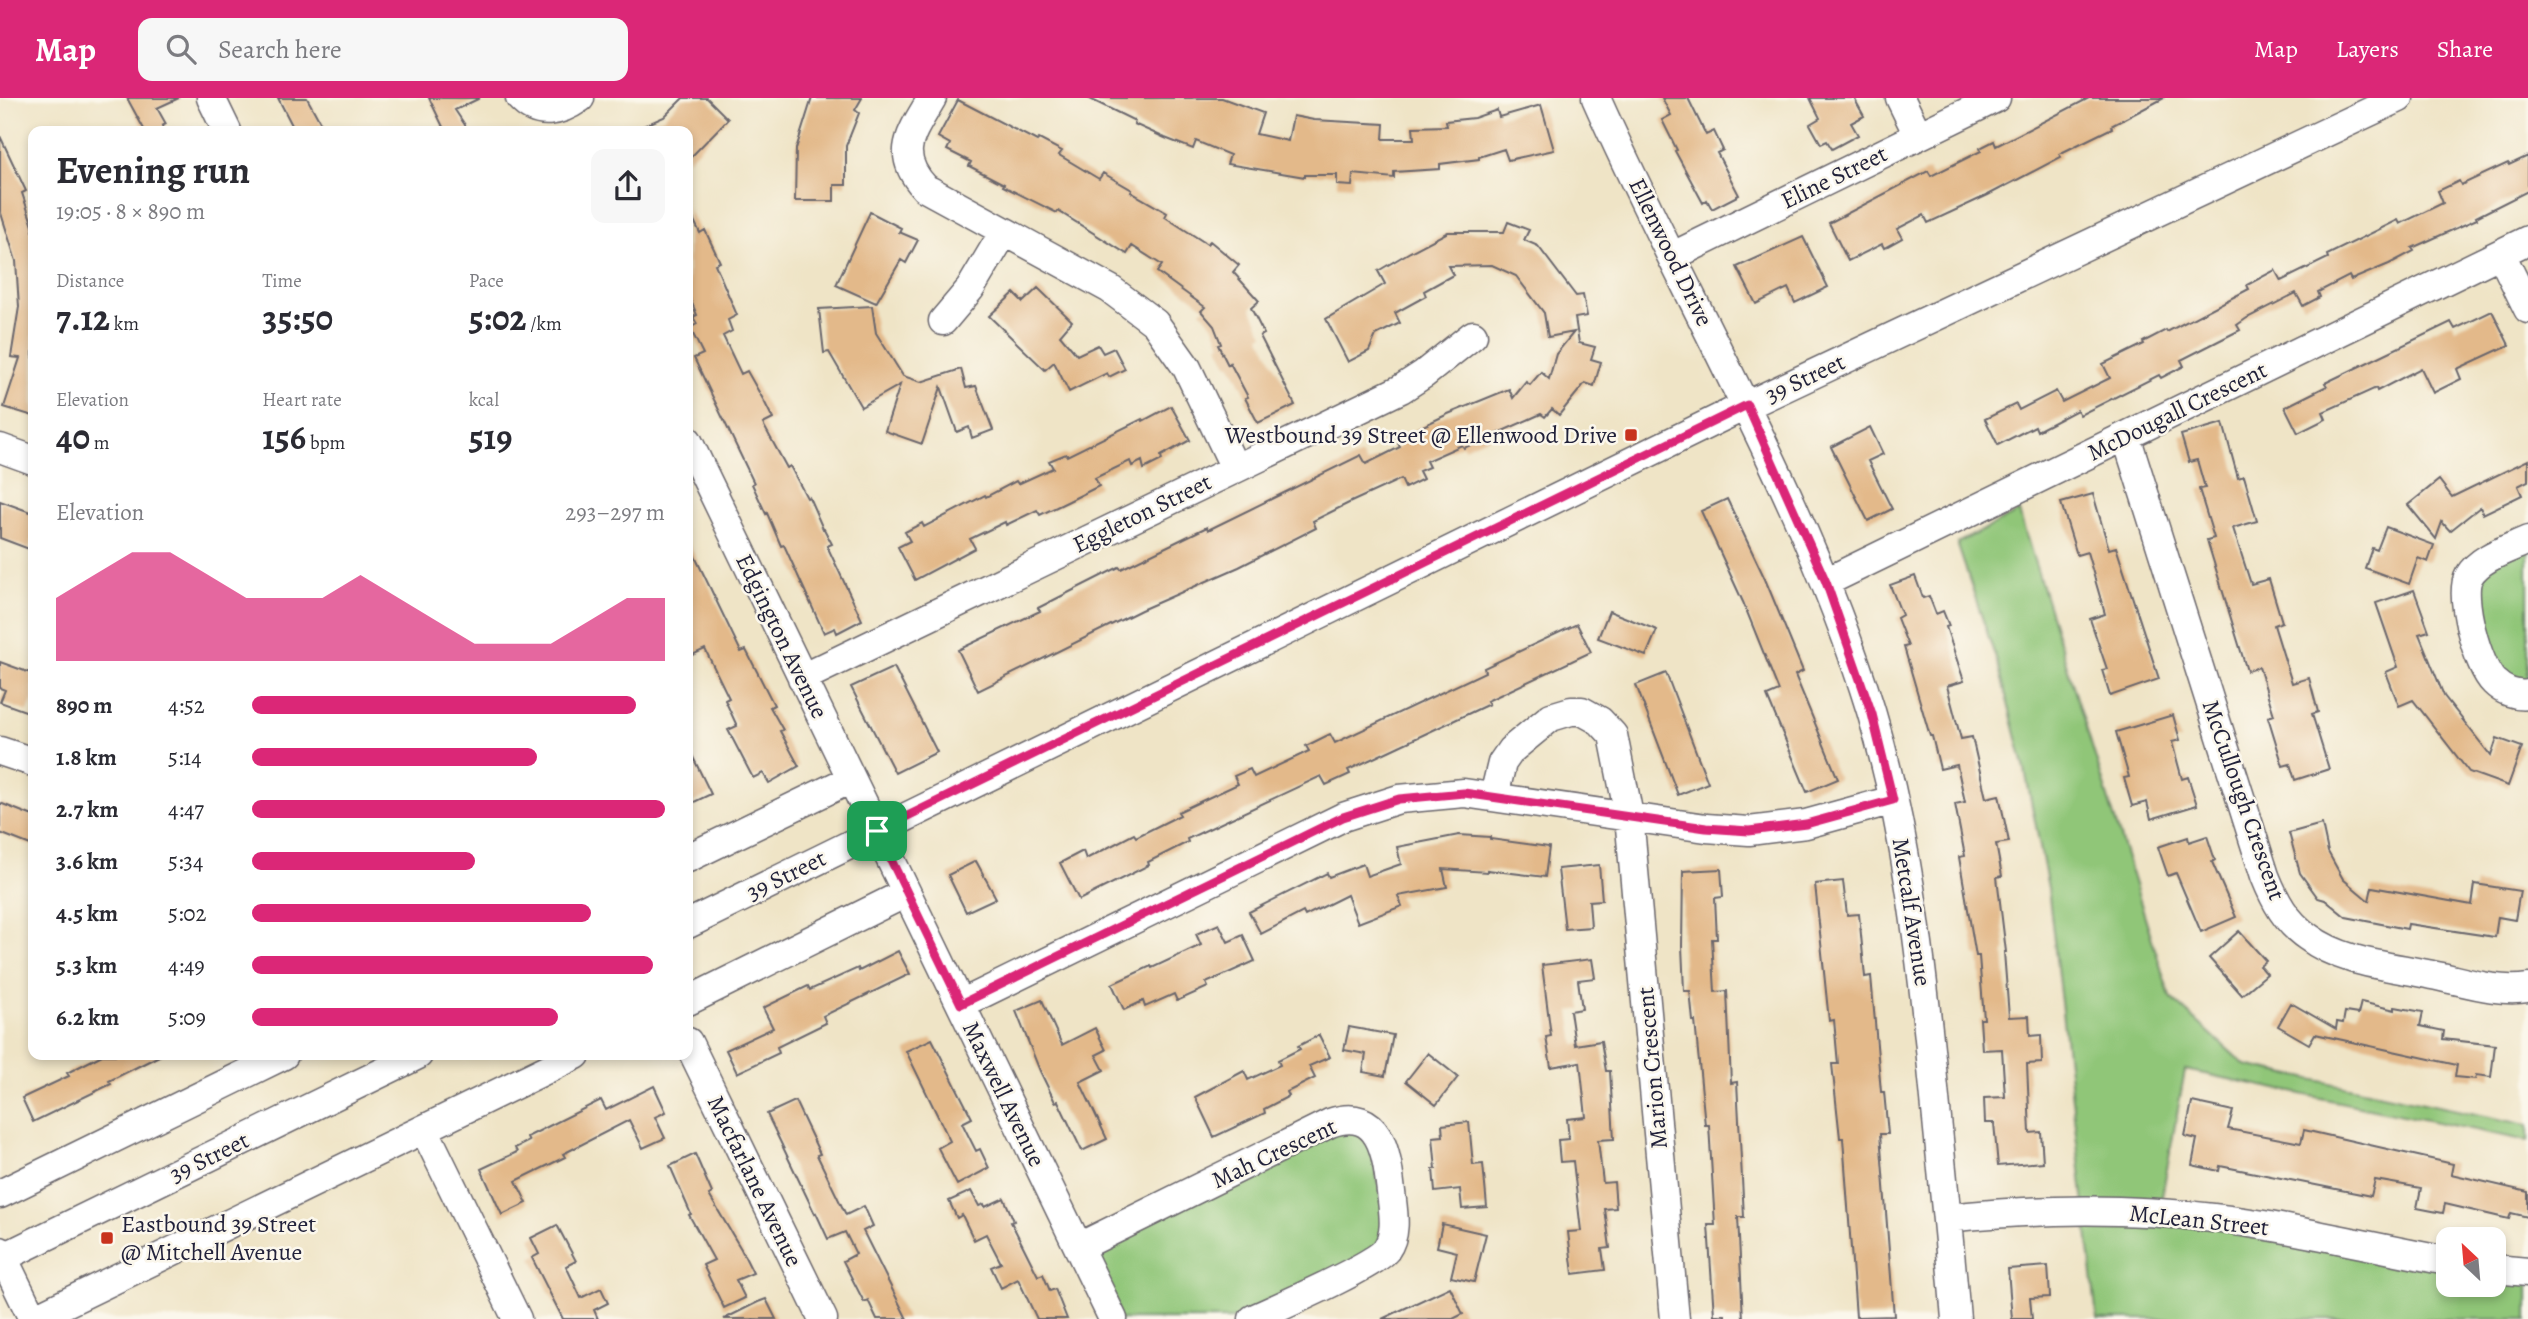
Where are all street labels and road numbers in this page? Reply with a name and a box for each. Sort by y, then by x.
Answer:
street label: Eline Street [1776,137,1893,216]
street label: Ellenwood Drive [1621,172,1721,332]
street label: 39 Street [1760,346,1850,410]
street label: McDougall Crescent [2082,354,2272,468]
street label: Eggleton Street [1067,466,1217,560]
street label: Edgington Avenue [728,548,836,724]
street label: McCullough Crescent [2195,696,2293,904]
street label: Metcalf Avenue [1884,836,1940,988]
street label: 39 Street [741,842,831,908]
street label: Marion Crescent [1629,986,1675,1150]
street label: Maxwell Avenue [955,1016,1053,1172]
street label: Macfarlane Avenue [700,1090,810,1272]
street label: Mah Crescent [1206,1110,1342,1196]
street label: 39 Street [164,1124,254,1190]
street label: McLean Street [2128,1197,2271,1243]

